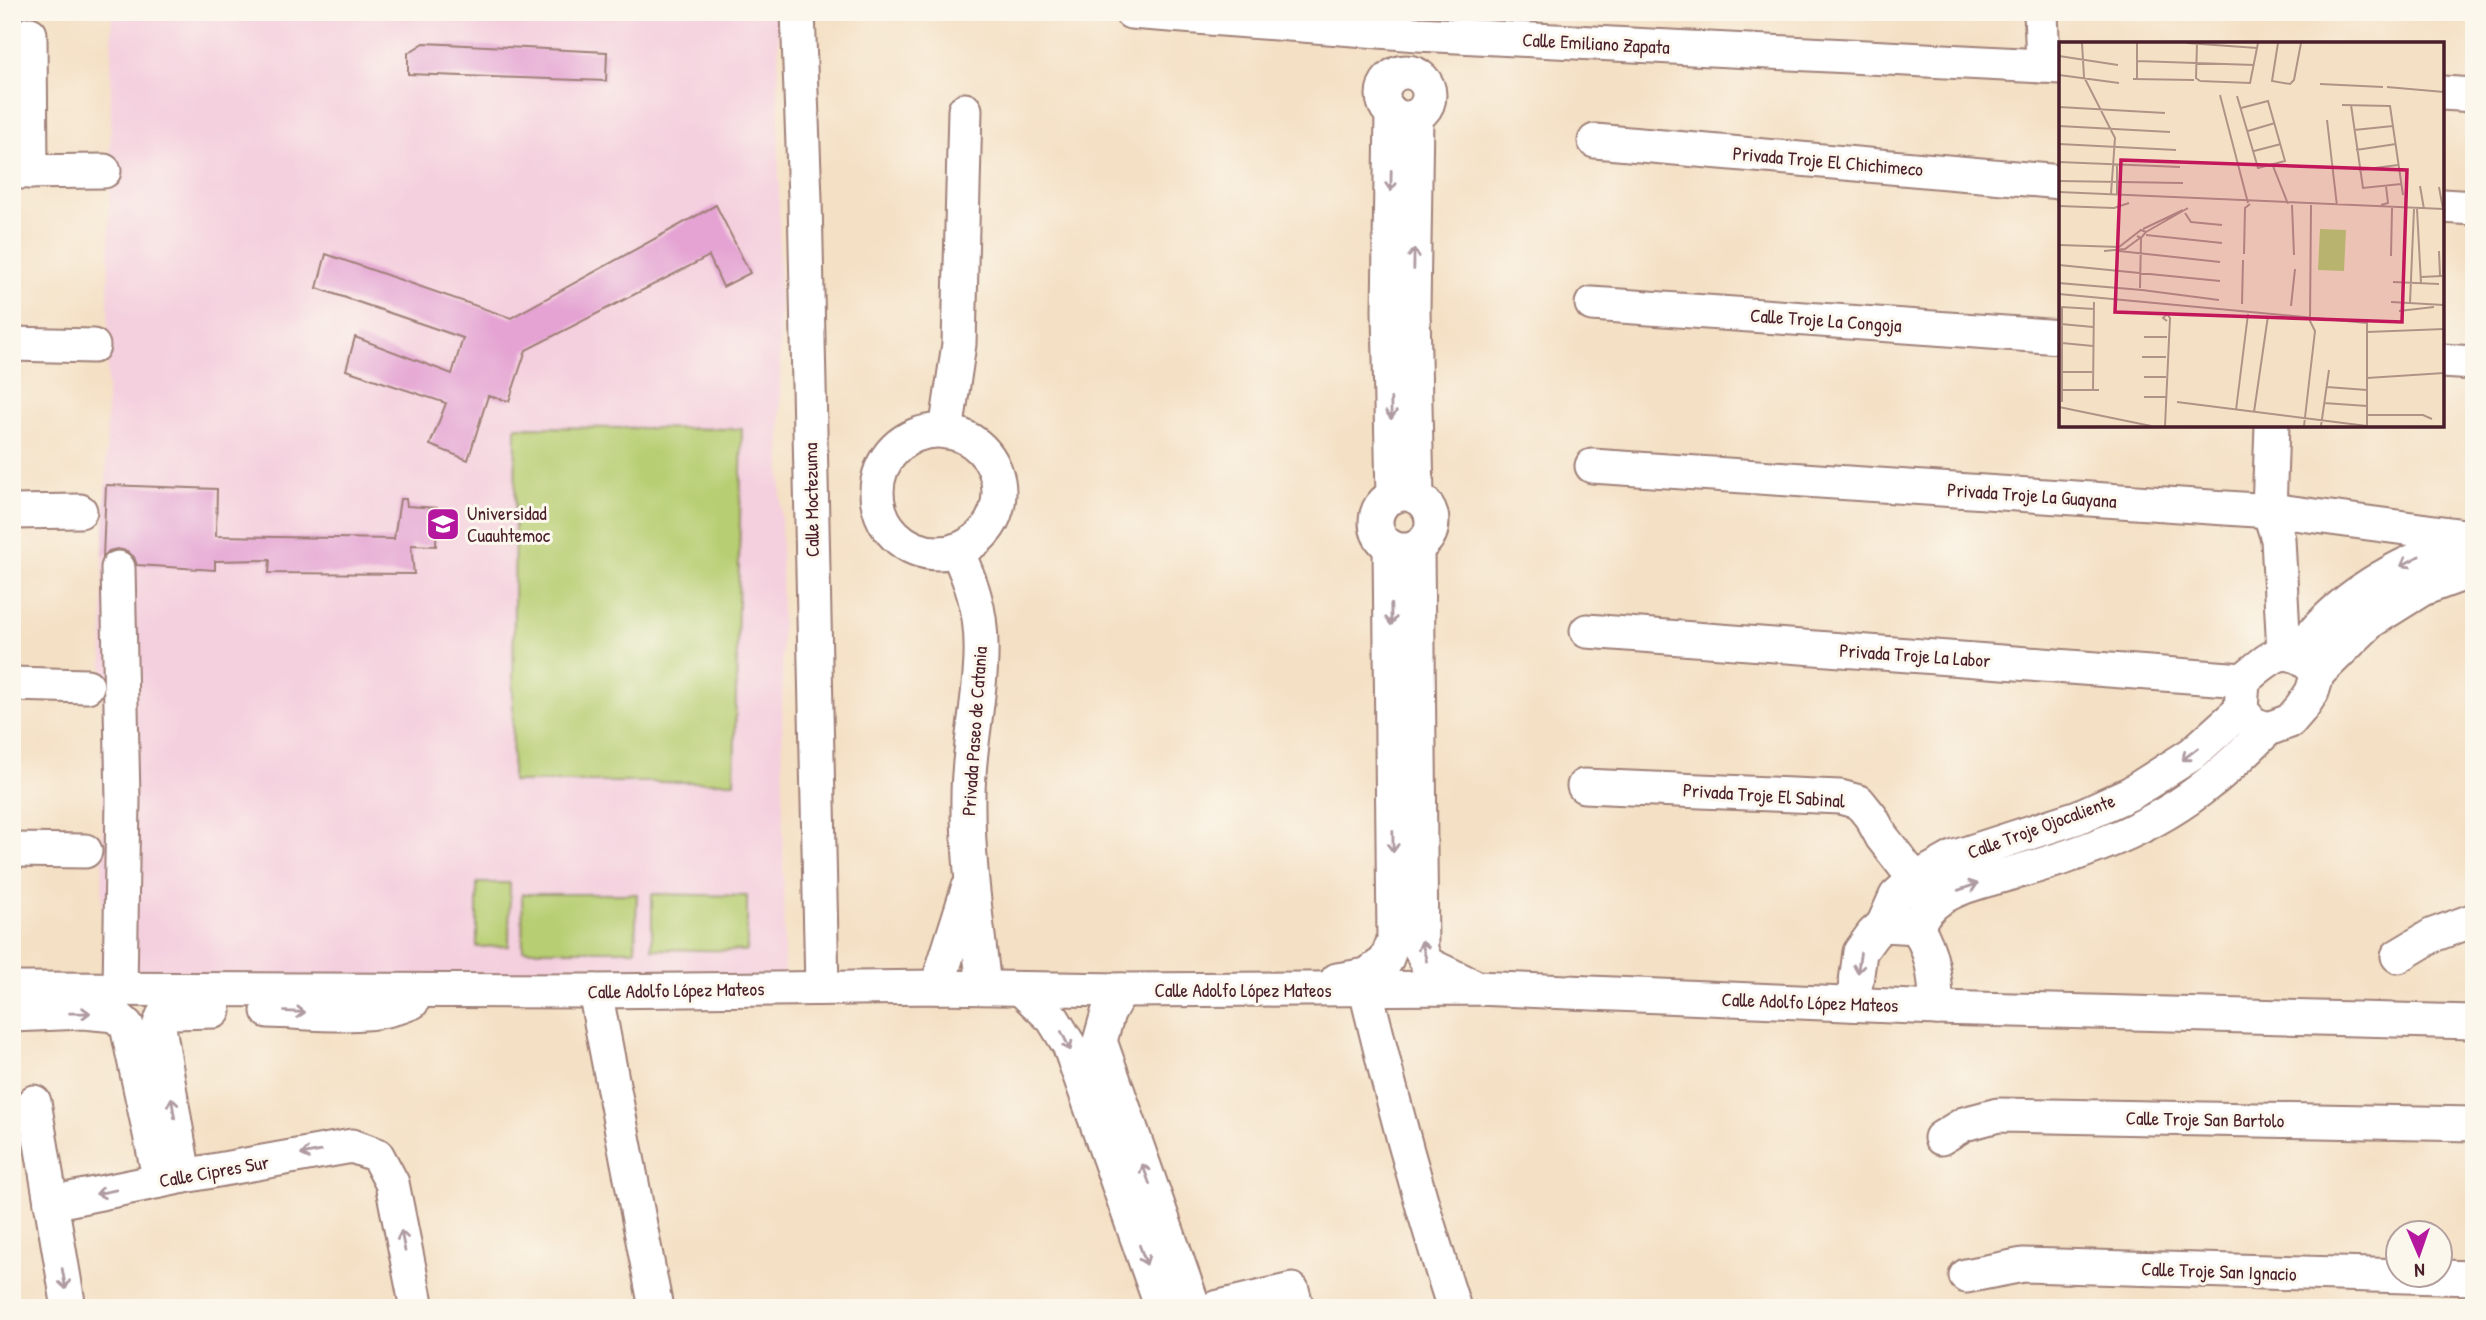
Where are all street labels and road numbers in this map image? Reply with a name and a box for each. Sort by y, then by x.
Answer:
street label: Calle Emiliano Zapata [1522,26,1671,60]
street label: Privada Troje El Chichimeco [1732,140,1925,182]
street label: Calle Troje La Congoja [1749,302,1903,338]
street label: Calle Moctezuma [797,442,825,557]
street label: Privada Troje La Guayana [1946,476,2118,514]
street label: Privada Troje La Labor [1839,637,1992,673]
street label: Privada Paseo de Catania [955,645,993,817]
street label: Privada Troje El Sabinal [1682,776,1847,814]
street label: Calle Troje Ojocaliente [1964,787,2119,865]
street label: Calle Adolfo López Mateos [587,975,765,1005]
street label: Calle Adolfo López Mateos [1155,977,1331,1003]
street label: Calle Adolfo López Mateos [1721,986,1899,1018]
street label: Calle Troje San Bartolo [2125,1105,2285,1133]
street label: Calle Cipres Sur [157,1148,272,1193]
street label: Calle Troje San Ignacio [2141,1255,2298,1287]

